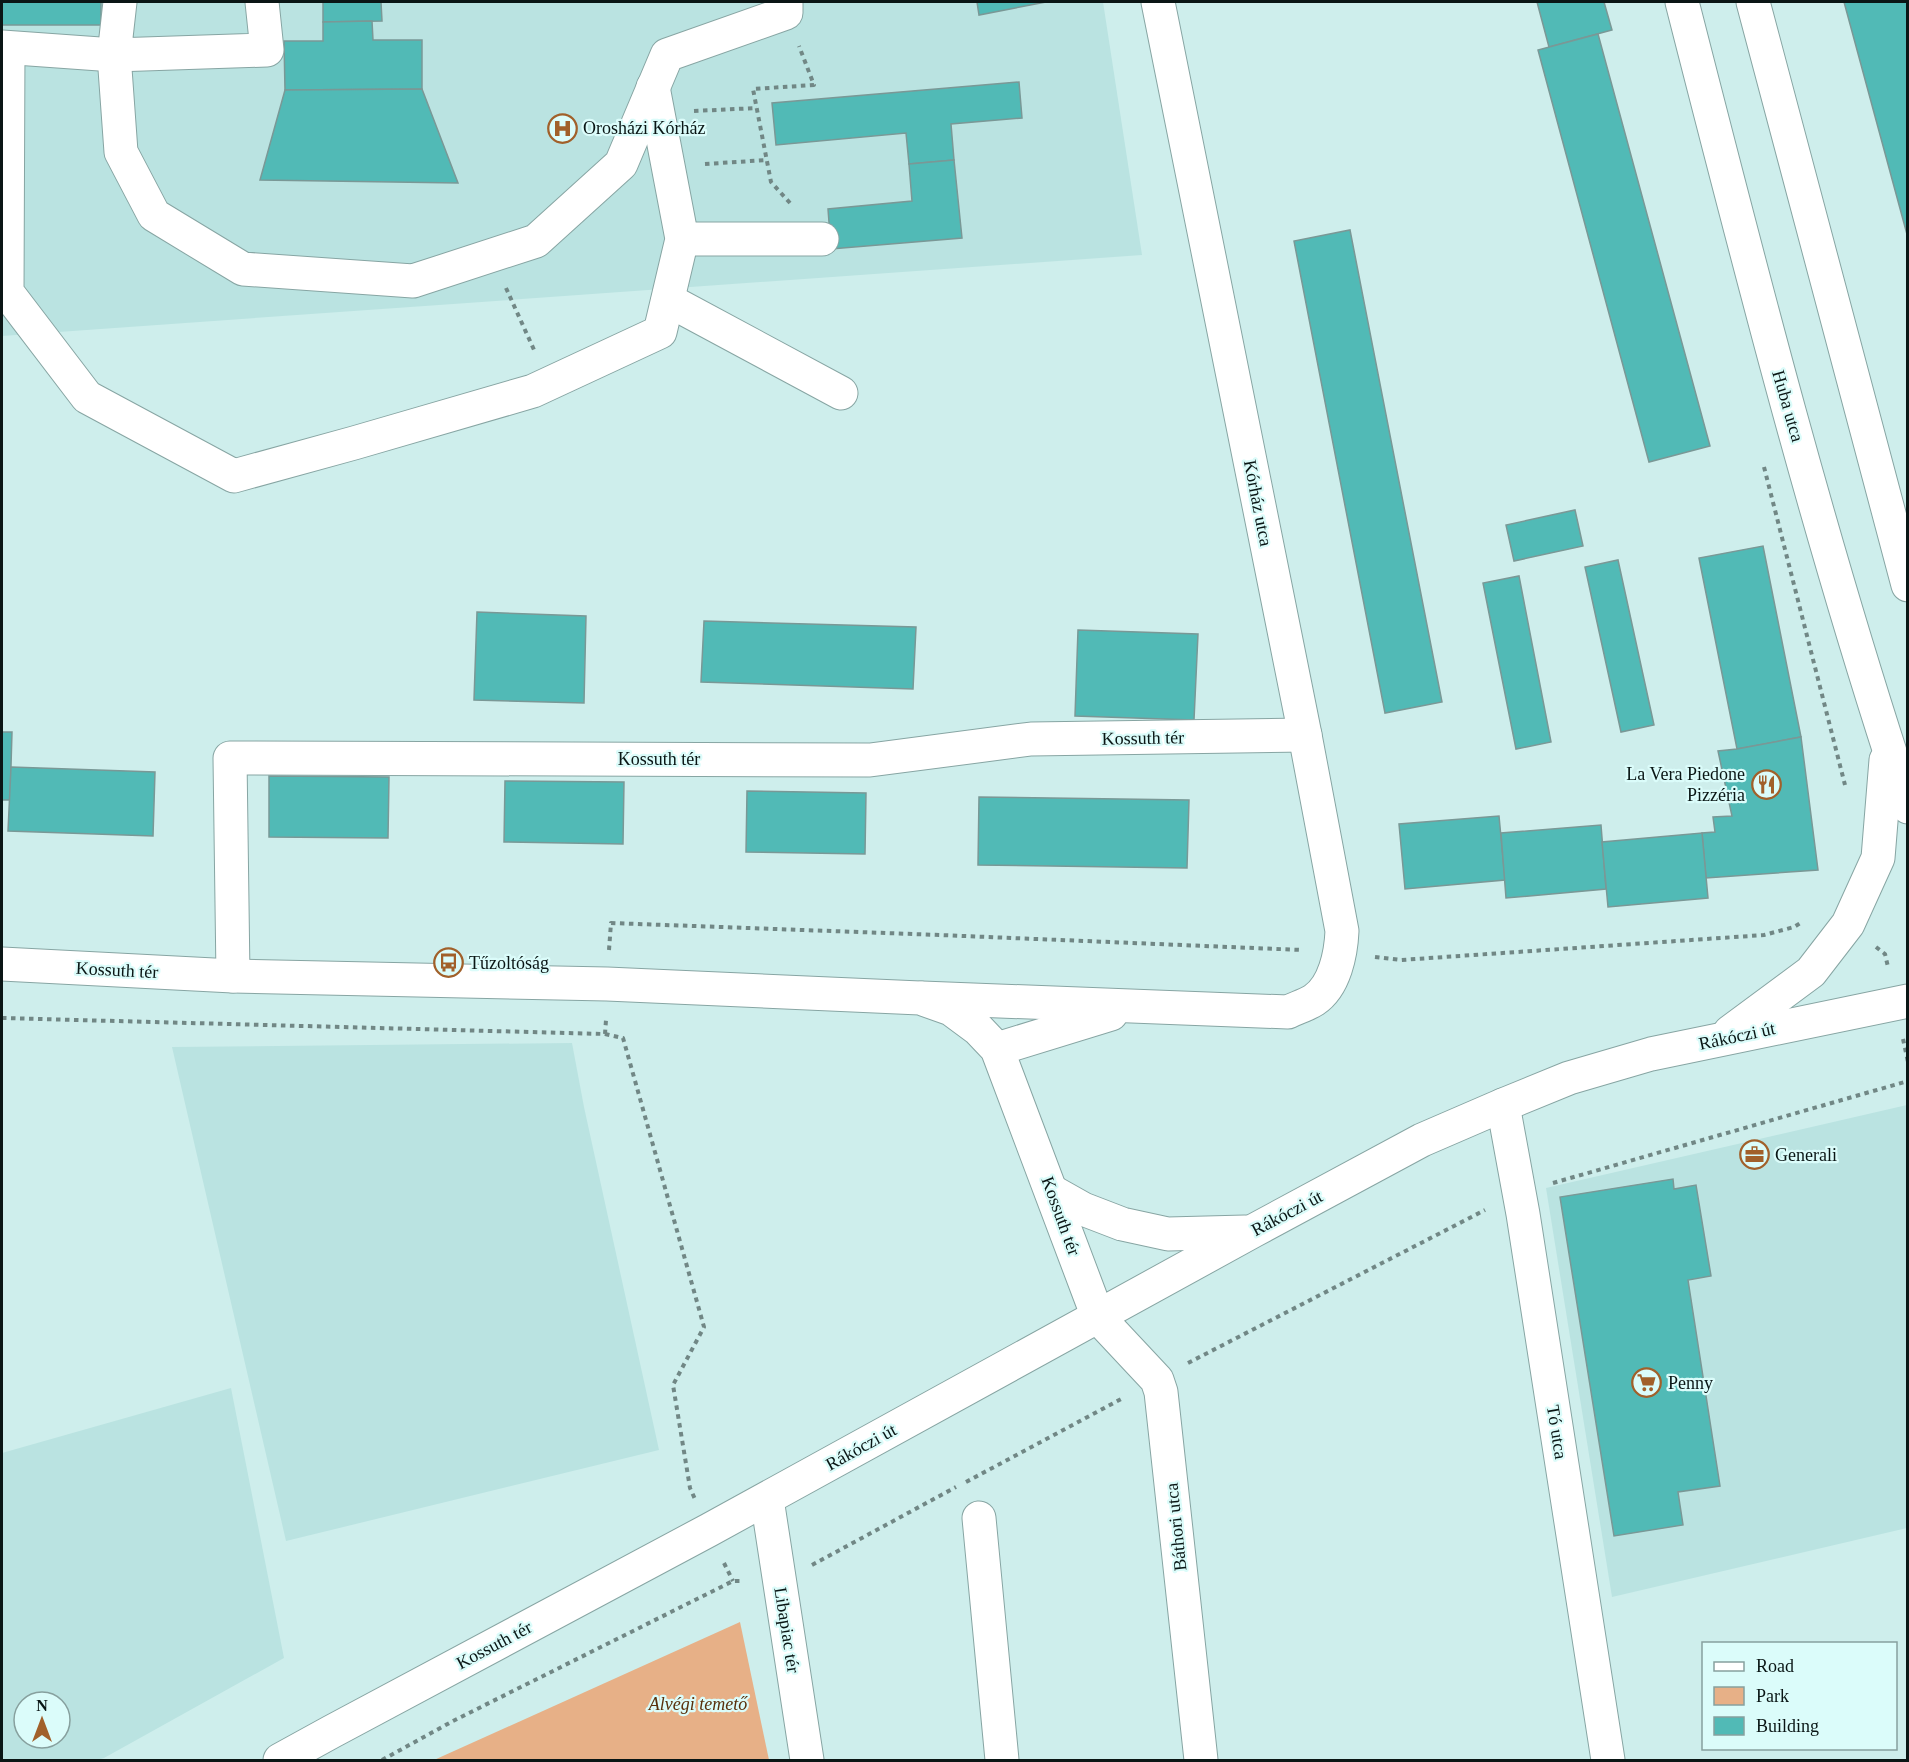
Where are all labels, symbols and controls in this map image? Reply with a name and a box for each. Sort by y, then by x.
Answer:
hospital icon: Orosházi Kórház [546,112,578,144]
place label: Orosházi Kórház [583,118,705,138]
street label: Huba utca [1768,368,1808,444]
street label: Kórház utca [1240,458,1276,548]
street label: Kossuth tér [1102,727,1184,749]
street label: Kossuth tér [618,749,700,769]
place label: La Vera Piedone Pizzéria [1626,764,1745,805]
restaurant icon: La Vera Piedone Pizzéria [1750,768,1782,800]
bus stop icon: Tűzoltóság [432,947,464,979]
place label: Tűzoltóság [469,953,549,973]
street label: Kossuth tér [75,958,159,982]
street label: Rákóczi út [1697,1018,1777,1054]
office icon: Generali [1738,1139,1770,1171]
place label: Generali [1775,1145,1837,1165]
street label: Kossuth tér [1037,1174,1085,1258]
street label: Rákóczi út [1248,1186,1326,1240]
supermarket icon: Penny [1631,1367,1663,1399]
place label: Penny [1668,1373,1713,1393]
street label: Tó utca [1543,1404,1571,1460]
street label: Rákóczi út [822,1419,900,1475]
street label: Báthori utca [1161,1482,1191,1572]
street label: Libapiac tér [770,1586,804,1674]
street label: Kossuth tér [453,1617,535,1673]
legend [1702,1642,1897,1750]
text: Road [1756,1656,1794,1676]
text: Park [1756,1686,1789,1706]
north arrow [12,1690,72,1750]
park label: Alvégi temető [648,1694,748,1714]
text: N [36,1697,48,1714]
text: Building [1756,1716,1819,1736]

